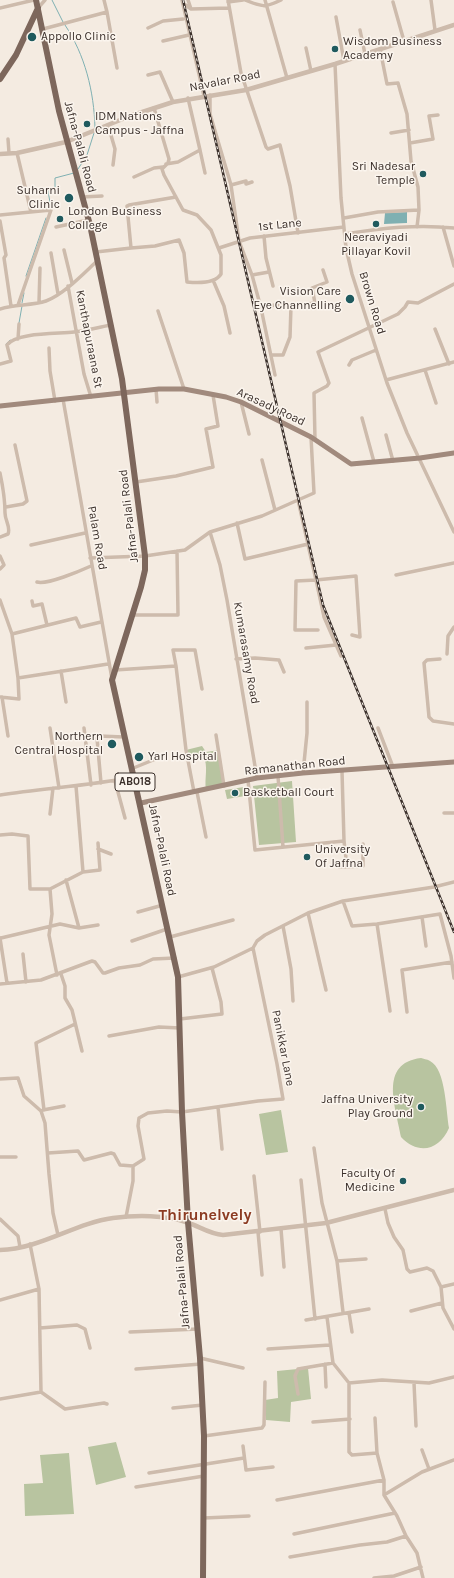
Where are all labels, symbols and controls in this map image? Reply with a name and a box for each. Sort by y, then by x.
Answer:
place label: Appollo Clinic [41,30,116,44]
marker: Appollo Clinic [26,31,38,43]
place label: Wisdom Business Academy [343,35,442,63]
marker: Wisdom Business Academy [330,44,340,54]
street label: Navalar Road [188,67,262,95]
street label: Jafna-Palali Road [61,100,99,194]
place label: IDM Nations Campus - Jaffna [95,110,184,138]
marker: IDM Nations Campus - Jaffna [82,119,92,129]
place label: Sri Nadesar Temple [352,160,415,188]
marker: Sri Nadesar Temple [418,169,428,179]
place label: Suharni Clinic [16,184,60,212]
marker: Suharni Clinic [63,192,75,204]
place label: London Business College [68,205,162,233]
marker: London Business College [55,214,65,224]
street label: 1st Lane [258,216,302,234]
marker: Neeraviyadi Pillayar Kovil [371,219,381,229]
place label: Neeraviyadi Pillayar Kovil [341,231,411,259]
street label: Brown Road [356,270,388,336]
place label: Vision Care Eye Channelling [253,285,341,313]
street label: Kanthapuraana St [72,289,106,389]
marker: Vision Care Eye Channelling [344,293,356,305]
street label: Arasady Road [234,385,308,429]
street label: Jafna-Palali Road [116,468,142,564]
street label: Palam Road [84,505,110,571]
street label: Kumarasamy Road [230,601,262,705]
place label: Northern Central Hospital [15,730,103,758]
marker: Northern Central Hospital [106,738,118,750]
place label: Yarl Hospital [148,750,217,764]
marker: Yarl Hospital [133,751,145,763]
street label: Ramanathan Road [244,754,346,778]
road number: AB018 [115,773,155,791]
place label: Basketball Court [243,786,334,800]
marker: Basketball Court [230,788,240,798]
street label: Jafna-Palali Road [145,802,179,898]
place label: University Of Jaffna [315,843,370,871]
marker: University Of Jaffna [302,852,312,862]
street label: Panikkar Lane [269,1009,297,1087]
place label: Jaffna University Play Ground [321,1093,413,1121]
marker: Jaffna University Play Ground [416,1102,426,1112]
place label: Faculty Of Medicine [341,1167,395,1195]
marker: Faculty Of Medicine [398,1176,408,1186]
district label: Thirunelvely [158,1205,252,1225]
street label: Jafna-Palali Road [171,1234,193,1330]

